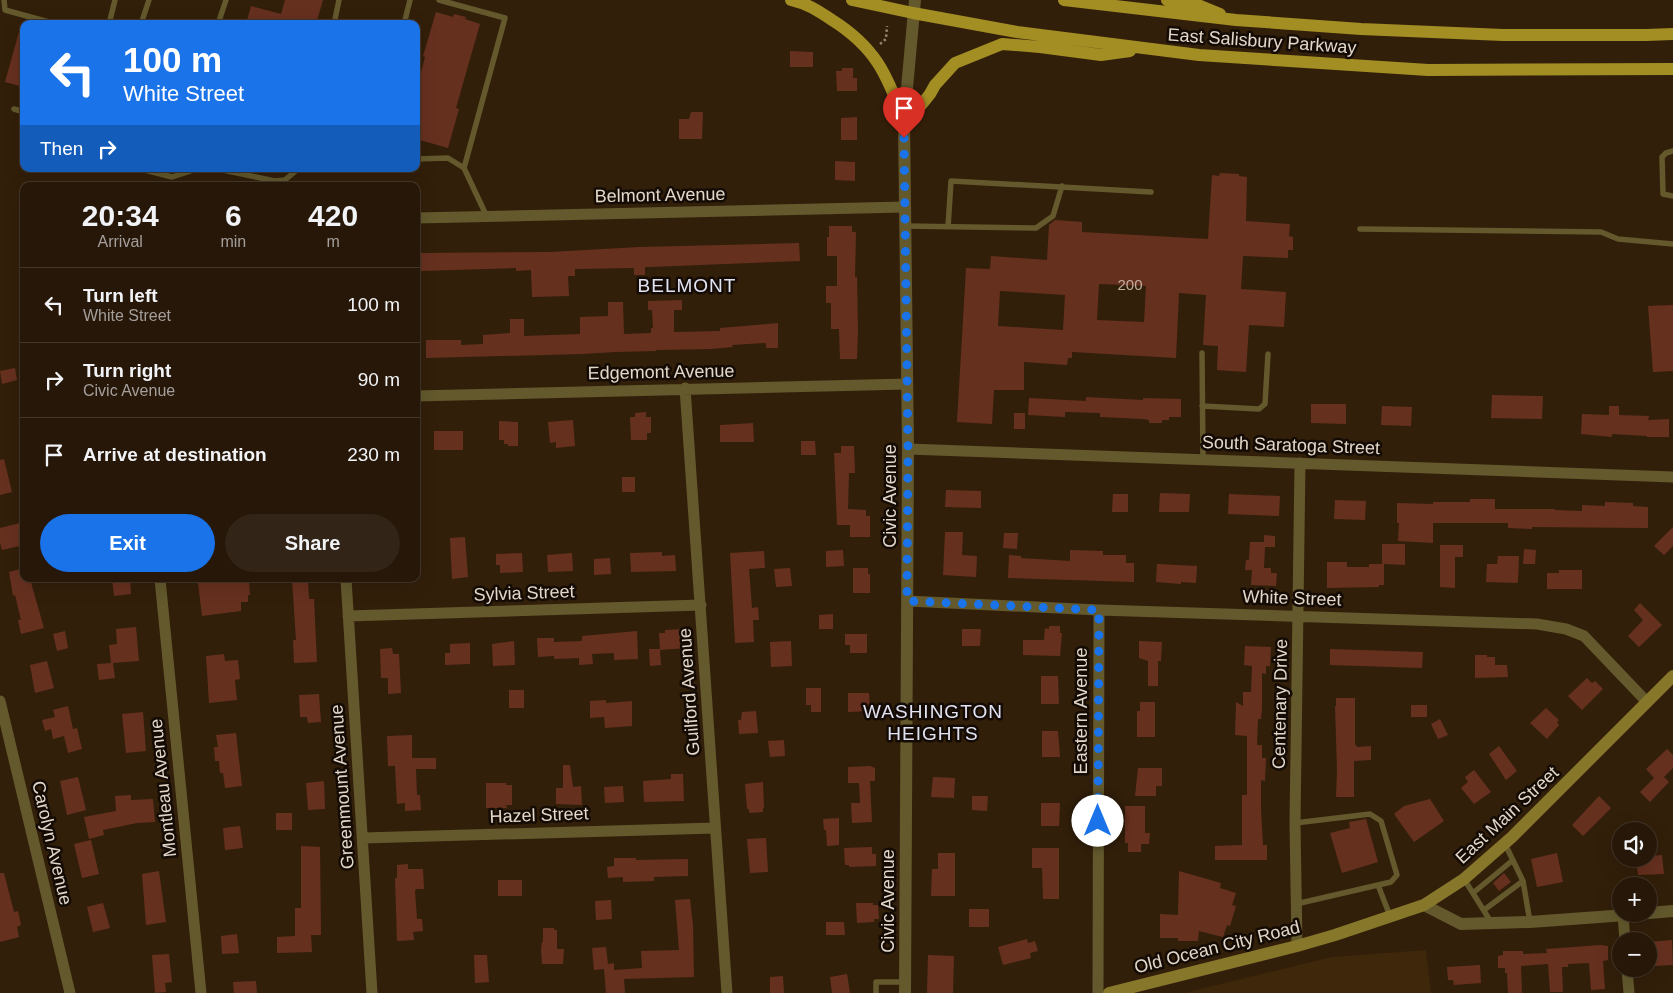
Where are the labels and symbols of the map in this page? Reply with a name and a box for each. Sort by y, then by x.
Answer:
street label: East Salisbury Parkway [1167,24,1357,58]
pin [883,87,925,138]
street label: Belmont Avenue [594,184,726,206]
district label: BELMONT [638,275,736,296]
house number: 200 [1117,276,1143,293]
street label: Edgemont Avenue [587,361,735,383]
street label: South Saratoga Street [1202,432,1380,458]
street label: Civic Avenue [880,444,900,548]
street label: Sylvia Street [473,581,575,605]
street label: White Street [1242,586,1342,610]
street label: Guilford Avenue [675,628,703,756]
street label: Centenary Drive [1269,639,1291,769]
street label: Eastern Avenue [1071,648,1091,774]
district label: WASHINGTON HEIGHTS [863,701,1003,744]
street label: Greenmount Avenue [326,704,358,870]
street label: Montleau Avenue [146,718,180,858]
street label: East Main Street [1452,762,1562,868]
street label: Carolyn Avenue [28,779,76,907]
position arrow [1071,794,1123,846]
street label: Hazel Street [489,803,589,827]
street label: Civic Avenue [878,849,898,953]
street label: Old Ocean City Road [1132,917,1302,977]

